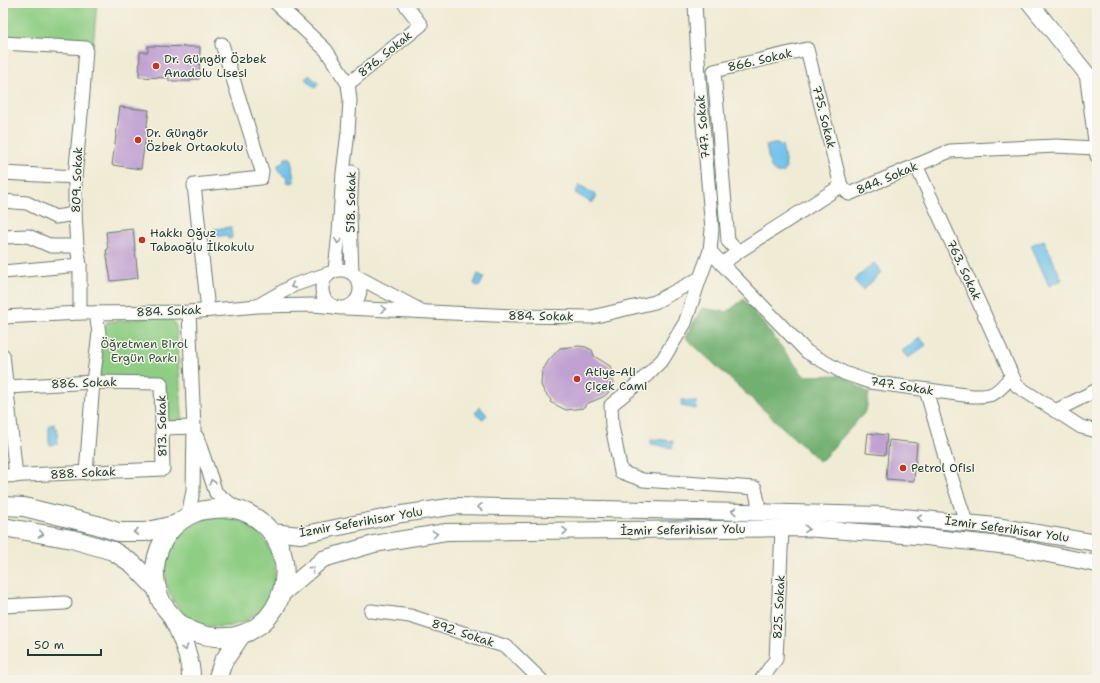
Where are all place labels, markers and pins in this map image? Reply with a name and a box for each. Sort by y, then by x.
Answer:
place label: Dr. Güngör Özbek Anadolu Lisesi [164,51,267,81]
marker: Dr. Güngör Özbek Anadolu Lisesi [151,61,161,71]
place label: Dr. Güngör Özbek Ortaokulu [146,125,243,155]
marker: Dr. Güngör Özbek Ortaokulu [133,135,143,145]
place label: Hakkı Oğuz Tabaoğlu İlkokulu [150,225,254,255]
marker: Hakkı Oğuz Tabaoğlu İlkokulu [137,235,147,245]
place label: Atiye-Ali Çiçek Cami [585,364,647,394]
marker: Atiye-Ali Çiçek Cami [572,374,582,384]
place label: Petrol Ofisi [911,460,975,476]
marker: Petrol Ofisi [898,463,908,473]

